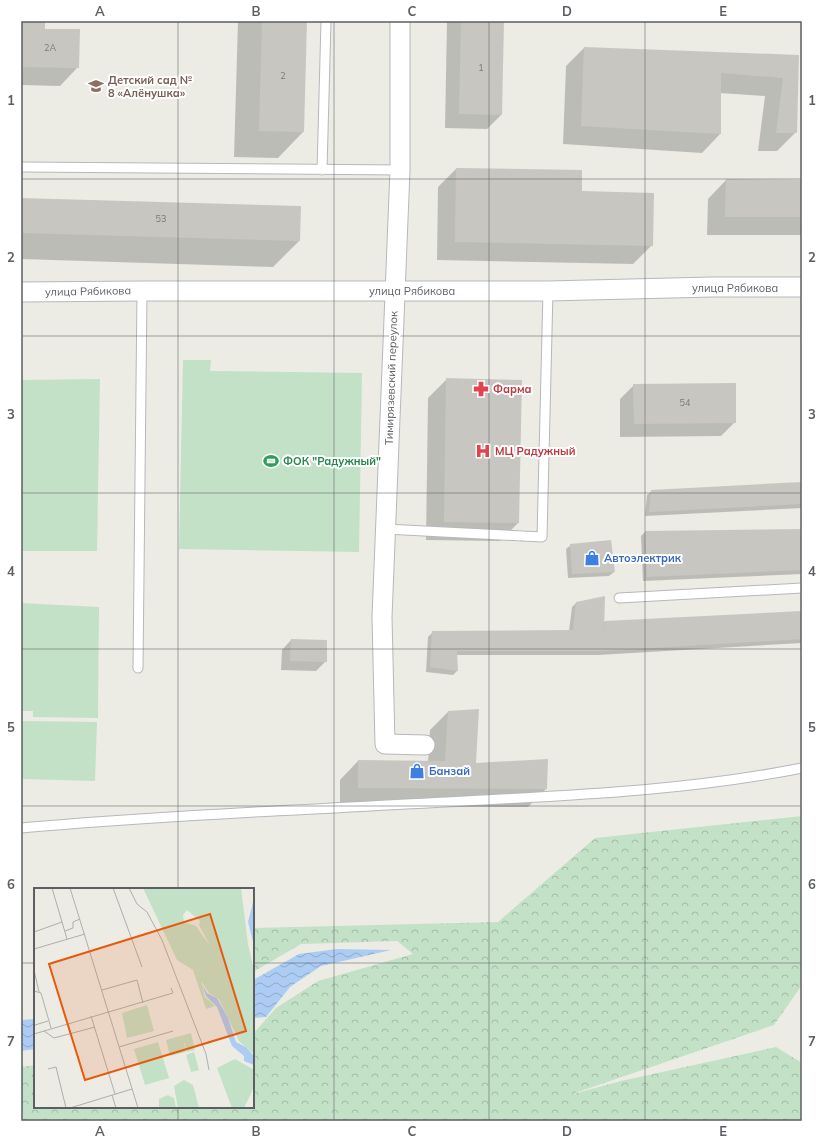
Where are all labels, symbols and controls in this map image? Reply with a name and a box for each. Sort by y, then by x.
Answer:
text: A [95,3,105,19]
text: B [252,3,261,19]
text: C [408,3,417,19]
text: D [562,3,572,19]
text: E [719,3,727,19]
house number: 2А [44,42,56,53]
house number: 1 [478,62,484,73]
house number: 2 [280,70,286,81]
place label: Детский сад № 8 «Алёнушка» [108,73,193,100]
school or university icon: Детский сад № 8 «Алёнушка» [87,77,105,95]
text: 1 [7,92,15,108]
text: 1 [808,92,816,108]
house number: 53 [156,213,166,224]
text: 2 [7,249,15,265]
text: 2 [808,249,816,265]
street label: улица Рябикова [692,281,778,295]
street label: улица Рябикова [45,283,131,299]
street label: улица Рябикова [369,284,455,298]
street label: Тимирязевский переулок [382,311,400,445]
pharmacy icon: Фарма [472,380,490,398]
place label: Фарма [493,382,532,396]
house number: 54 [680,397,691,408]
text: 3 [7,406,15,422]
text: 3 [808,406,816,422]
hospital icon: МЦ Радужный [474,442,492,460]
place label: МЦ Радужный [495,444,575,458]
sports icon: ФОК "Радужный" [262,452,280,470]
place label: ФОК "Радужный" [283,454,381,468]
shop icon: Автоэлектрик [583,549,601,567]
place label: Автоэлектрик [604,551,682,565]
text: 4 [7,563,15,579]
text: 4 [808,563,816,579]
text: 5 [7,719,15,735]
text: 5 [808,719,816,735]
shop icon: Банзай [408,762,426,780]
place label: Банзай [429,764,470,778]
text: 6 [7,876,15,892]
text: 6 [808,876,816,892]
inset map [34,888,254,1108]
text: 7 [7,1033,15,1049]
text: 7 [808,1033,816,1049]
text: A [95,1123,105,1139]
text: B [252,1123,261,1139]
text: C [408,1123,417,1139]
text: D [562,1123,572,1139]
text: E [719,1123,727,1139]

